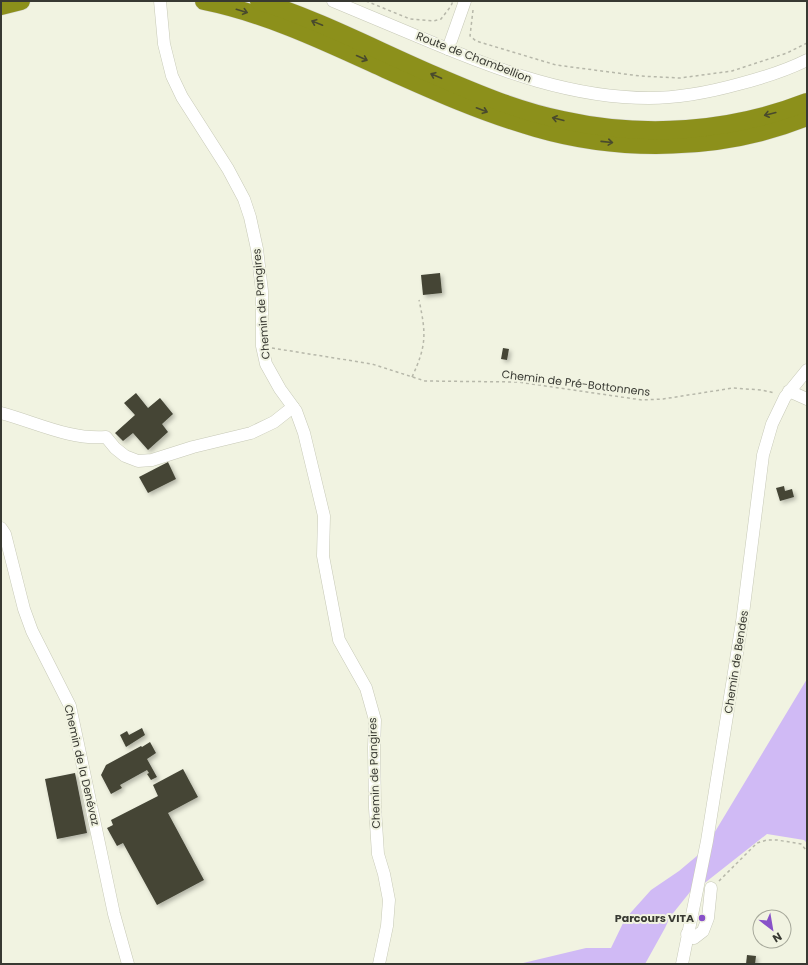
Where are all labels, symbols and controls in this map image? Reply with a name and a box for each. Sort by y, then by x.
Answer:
one-way arrow [235,8,248,15]
one-way arrow [312,18,324,26]
street label: Route de Chambellion [414,28,534,86]
one-way arrow [356,55,368,63]
one-way arrow [430,72,442,79]
one-way arrow [475,107,487,115]
one-way arrow [764,111,777,118]
one-way arrow [552,115,565,123]
one-way arrow [600,138,613,146]
street label: Chemin de Pangires [248,248,274,360]
street label: Chemin de Pré-Bottonnens [501,366,651,400]
street label: Chemin de Bendes [720,609,752,715]
street label: Chemin de la Denévaz [60,703,104,827]
street label: Chemin de Pangires [364,717,384,829]
north arrow [752,909,792,949]
place label: Parcours VITA [615,910,694,926]
marker: Parcours VITA [697,913,707,923]
text: N [769,929,785,947]

